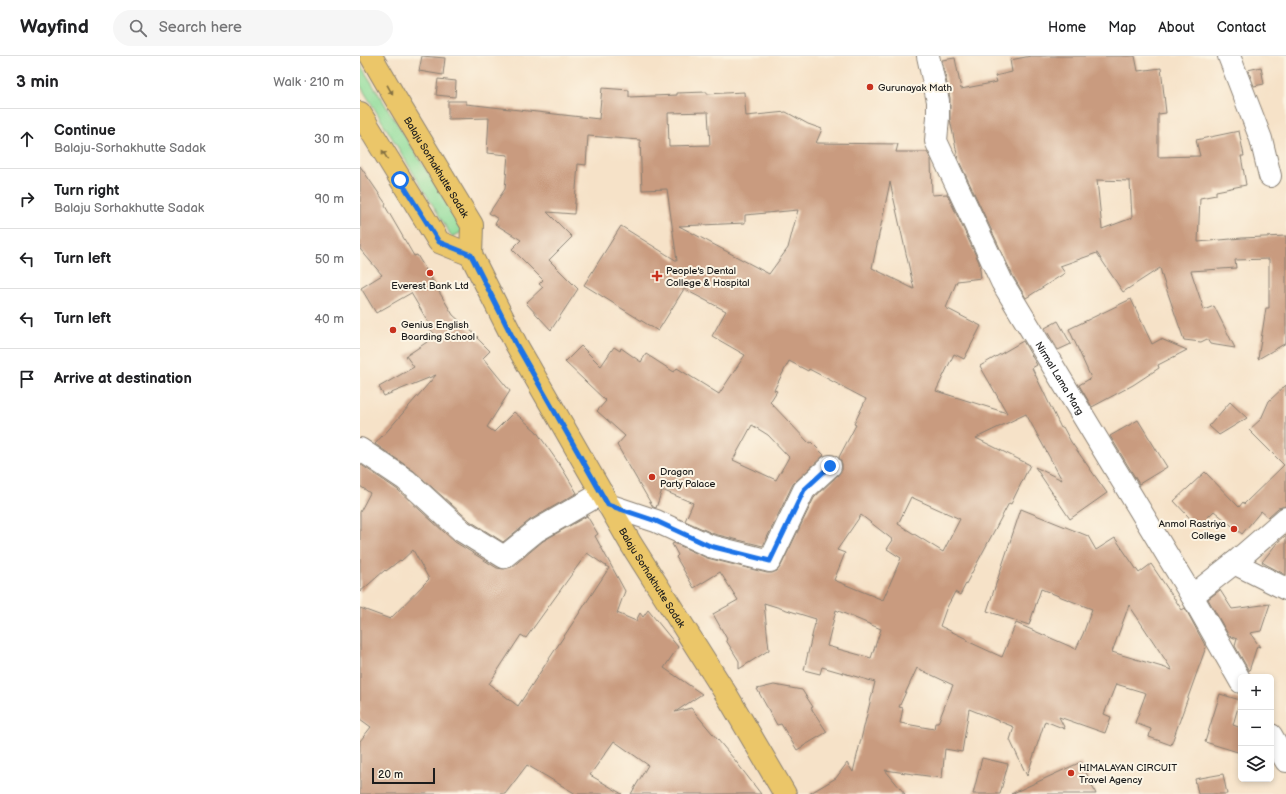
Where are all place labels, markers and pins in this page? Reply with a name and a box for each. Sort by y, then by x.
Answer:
marker: Gurunayak Math [865,82,875,92]
place label: Gurunayak Math [878,82,952,94]
place label: People's Dental College & Hospital [666,265,750,289]
marker: Everest Bank Ltd [425,268,435,278]
marker: People's Dental College & Hospital [651,270,663,282]
place label: Everest Bank Ltd [391,280,469,292]
place label: Genius English Boarding School [401,319,475,343]
marker: Genius English Boarding School [388,325,398,335]
place label: Dragon Party Palace [660,466,716,490]
marker: Dragon Party Palace [647,472,657,482]
place label: Anmol Rastriya College [1159,518,1226,542]
marker: Anmol Rastriya College [1229,524,1239,534]
place label: HIMALAYAN CIRCUIT Travel Agency [1079,762,1177,786]
marker: HIMALAYAN CIRCUIT Travel Agency [1066,768,1076,778]

